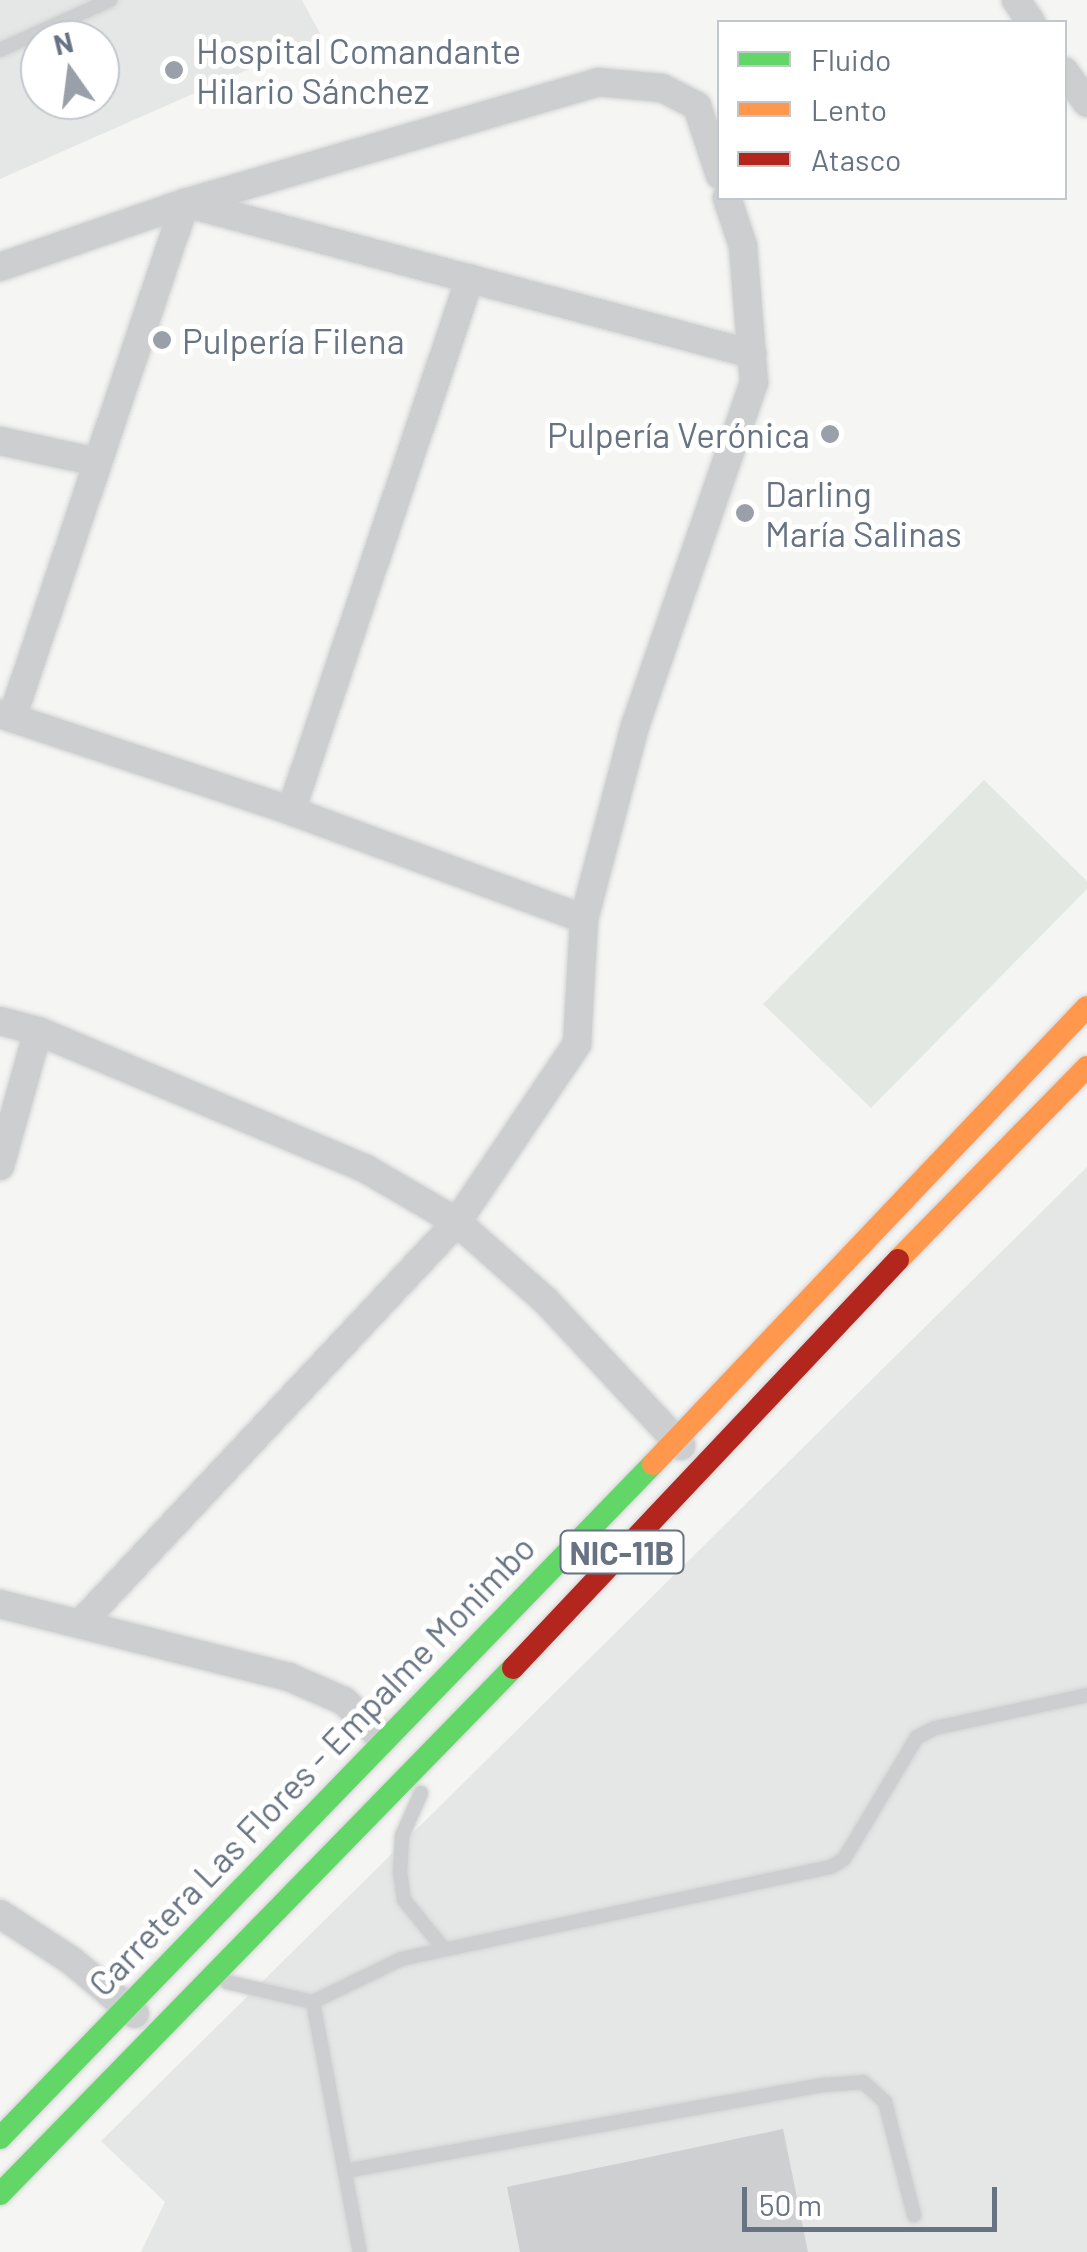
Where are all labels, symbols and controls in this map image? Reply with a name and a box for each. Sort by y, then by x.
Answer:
north arrow [20,20,120,120]
legend [717,20,1067,200]
text: N [50,24,76,62]
place label: Hospital Comandante Hilario Sánchez [196,29,521,111]
text: Fluido [811,41,891,77]
marker: Hospital Comandante Hilario Sánchez [161,57,187,83]
text: Lento [811,91,887,127]
text: Atasco [811,141,901,177]
place label: Pulpería Filena [182,319,405,361]
marker: Pulpería Filena [151,329,173,351]
place label: Pulpería Verónica [547,413,810,455]
marker: Pulpería Verónica [819,423,841,445]
place label: Darling María Salinas [765,472,962,554]
marker: Darling María Salinas [734,502,756,524]
road number: NIC-11B [560,1525,684,1579]
street label: Carretera Las Flores - Empalme Monimbo [79,1526,543,2004]
scale bar [747,2167,1002,2229]
text: 50 m [759,2186,822,2222]

